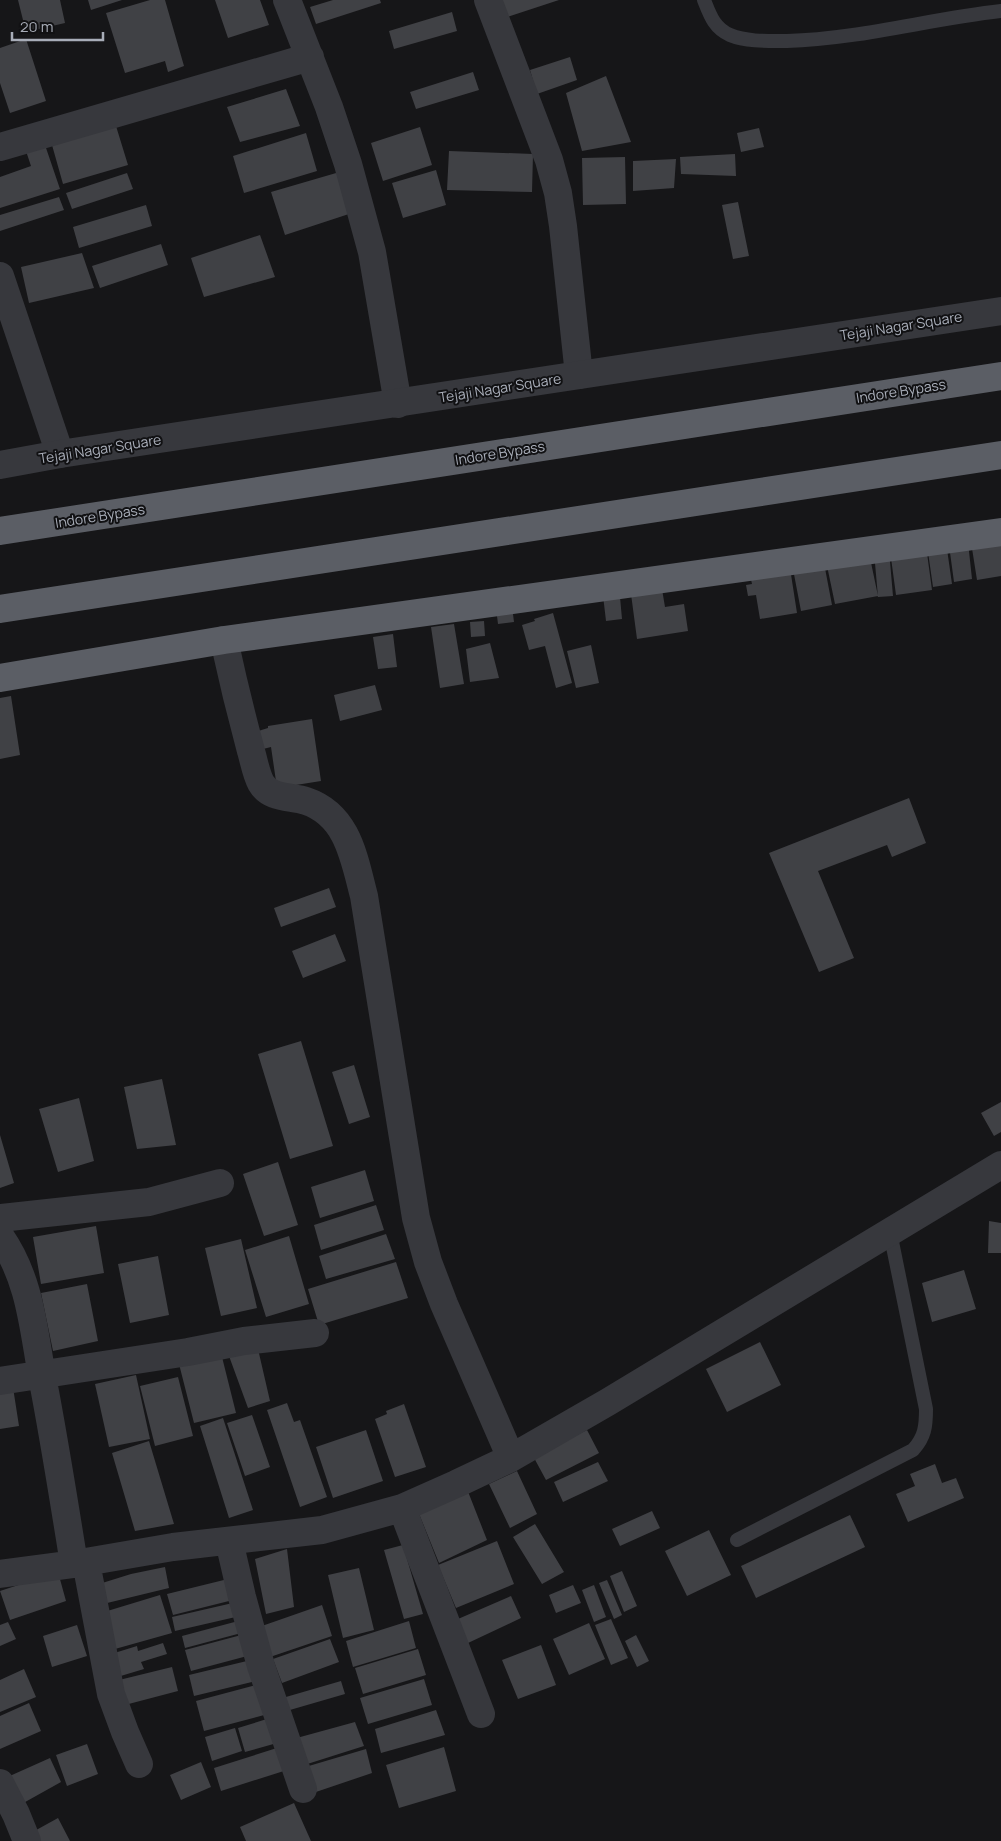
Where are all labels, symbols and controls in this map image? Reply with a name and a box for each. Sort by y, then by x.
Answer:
scale bar [12,10,104,42]
text: 20 m [20,16,53,37]
street label: Tejaji Nagar Square [838,306,963,345]
street label: Tejaji Nagar Square [437,368,562,407]
street label: Indore Bypass [855,374,947,407]
street label: Tejaji Nagar Square [37,429,162,468]
street label: Indore Bypass [454,436,546,469]
street label: Indore Bypass [54,499,146,532]

